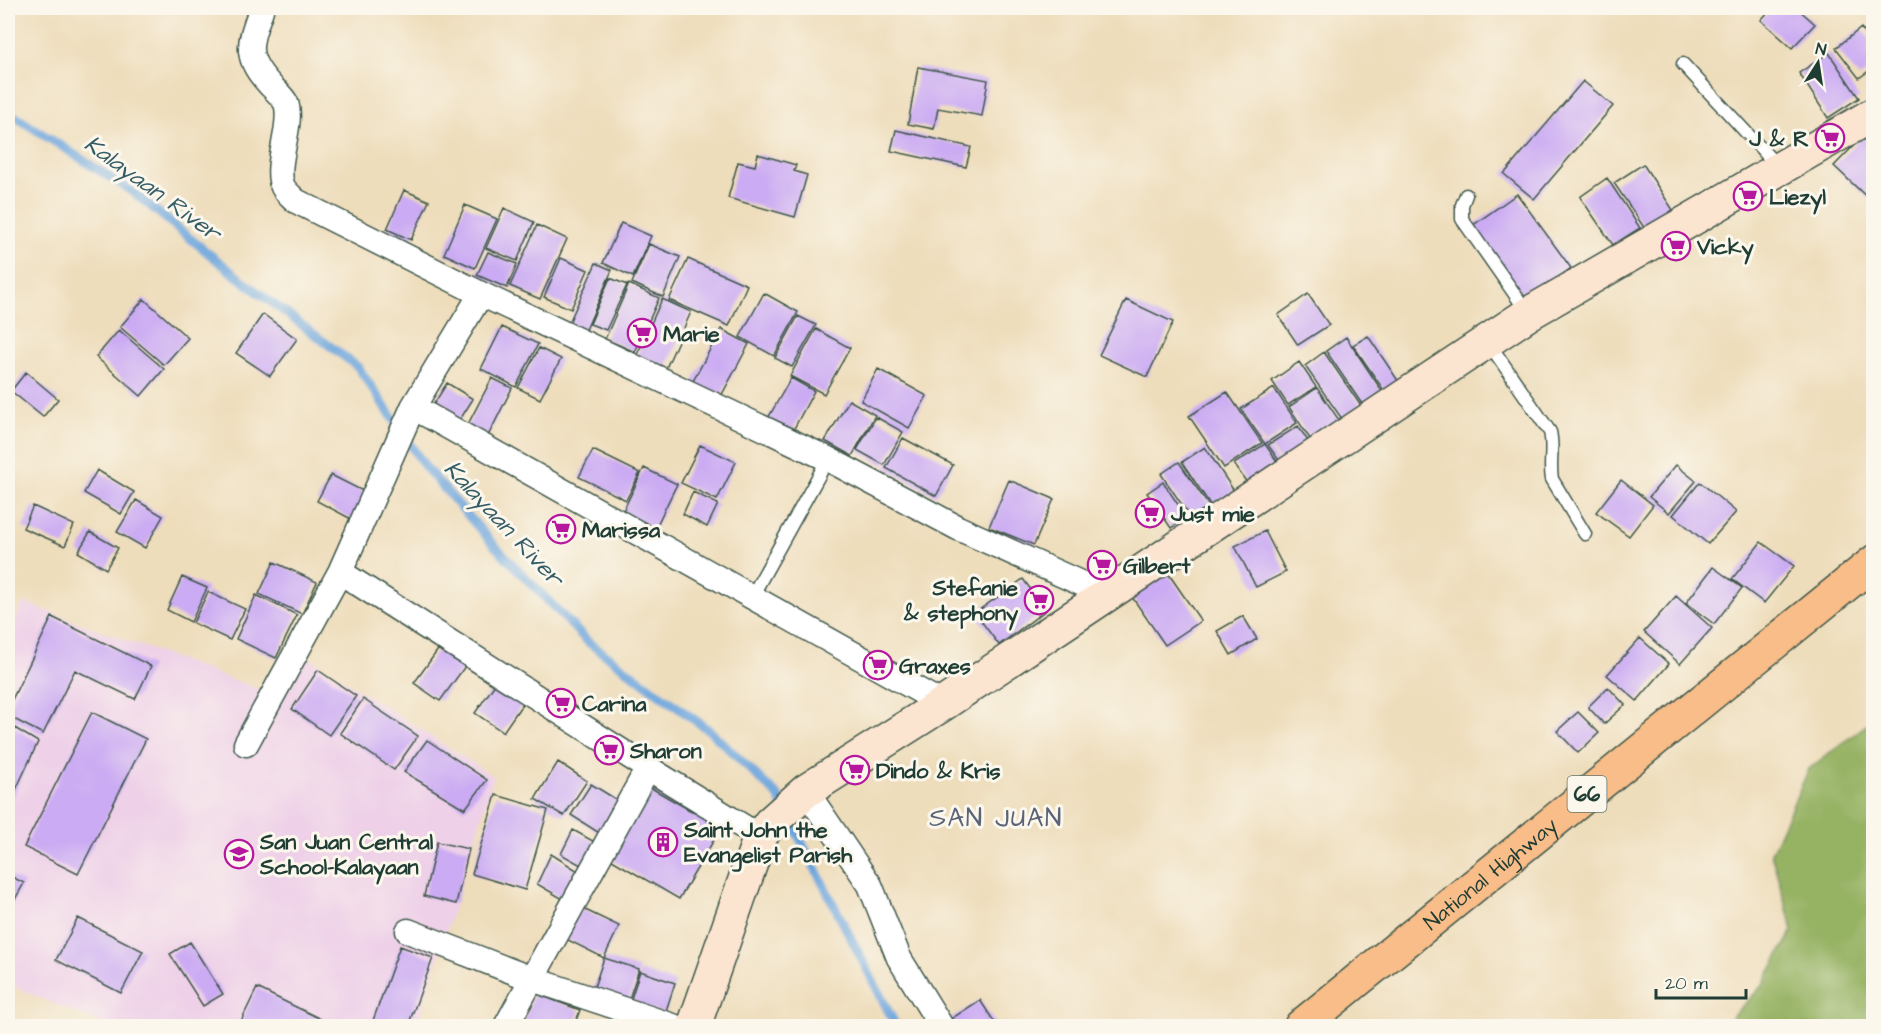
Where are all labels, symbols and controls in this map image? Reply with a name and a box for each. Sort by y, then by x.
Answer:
north arrow [1788,33,1848,93]
text: N [1814,38,1828,61]
supermarket icon: J & R [1814,122,1846,154]
place label: J & R [1748,124,1809,155]
water label: Kalayaan River [77,128,230,252]
supermarket icon: Liezyl [1732,180,1764,212]
place label: Liezyl [1769,182,1826,215]
supermarket icon: Vicky [1660,230,1692,262]
place label: Vicky [1696,232,1755,265]
supermarket icon: Marie [626,317,658,349]
place label: Marie [663,319,720,350]
water label: Kalayaan River [436,453,573,596]
supermarket icon: Just mie [1134,497,1166,529]
place label: Just mie [1170,499,1255,530]
supermarket icon: Marissa [545,513,577,545]
place label: Marissa [582,515,661,546]
supermarket icon: Gilbert [1086,549,1118,581]
place label: Gilbert [1123,551,1191,582]
place label: Stefanie & stephony [903,573,1019,631]
supermarket icon: Stefanie & stephony [1023,584,1055,616]
supermarket icon: Graxes [862,649,894,681]
place label: Graxes [899,651,971,682]
supermarket icon: Carina [545,687,577,719]
place label: Carina [582,689,647,720]
supermarket icon: Sharon [593,734,625,766]
place label: Sharon [629,736,702,767]
supermarket icon: Dindo & Kris [839,754,871,786]
place label: Dindo & Kris [876,756,1000,787]
road number: 66 [1568,776,1606,812]
district label: SAN JUAN [929,800,1063,836]
street label: National Highway [1417,811,1565,938]
place label: Saint John the Evangelist Parish [683,815,853,872]
building icon: Saint John the Evangelist Parish [647,826,679,858]
place label: San Juan Central School-Kalayaan [259,827,434,885]
school or university icon: San Juan Central School-Kalayaan [223,838,255,870]
scale bar [1656,962,1746,1000]
text: 20 m [1665,971,1708,996]

